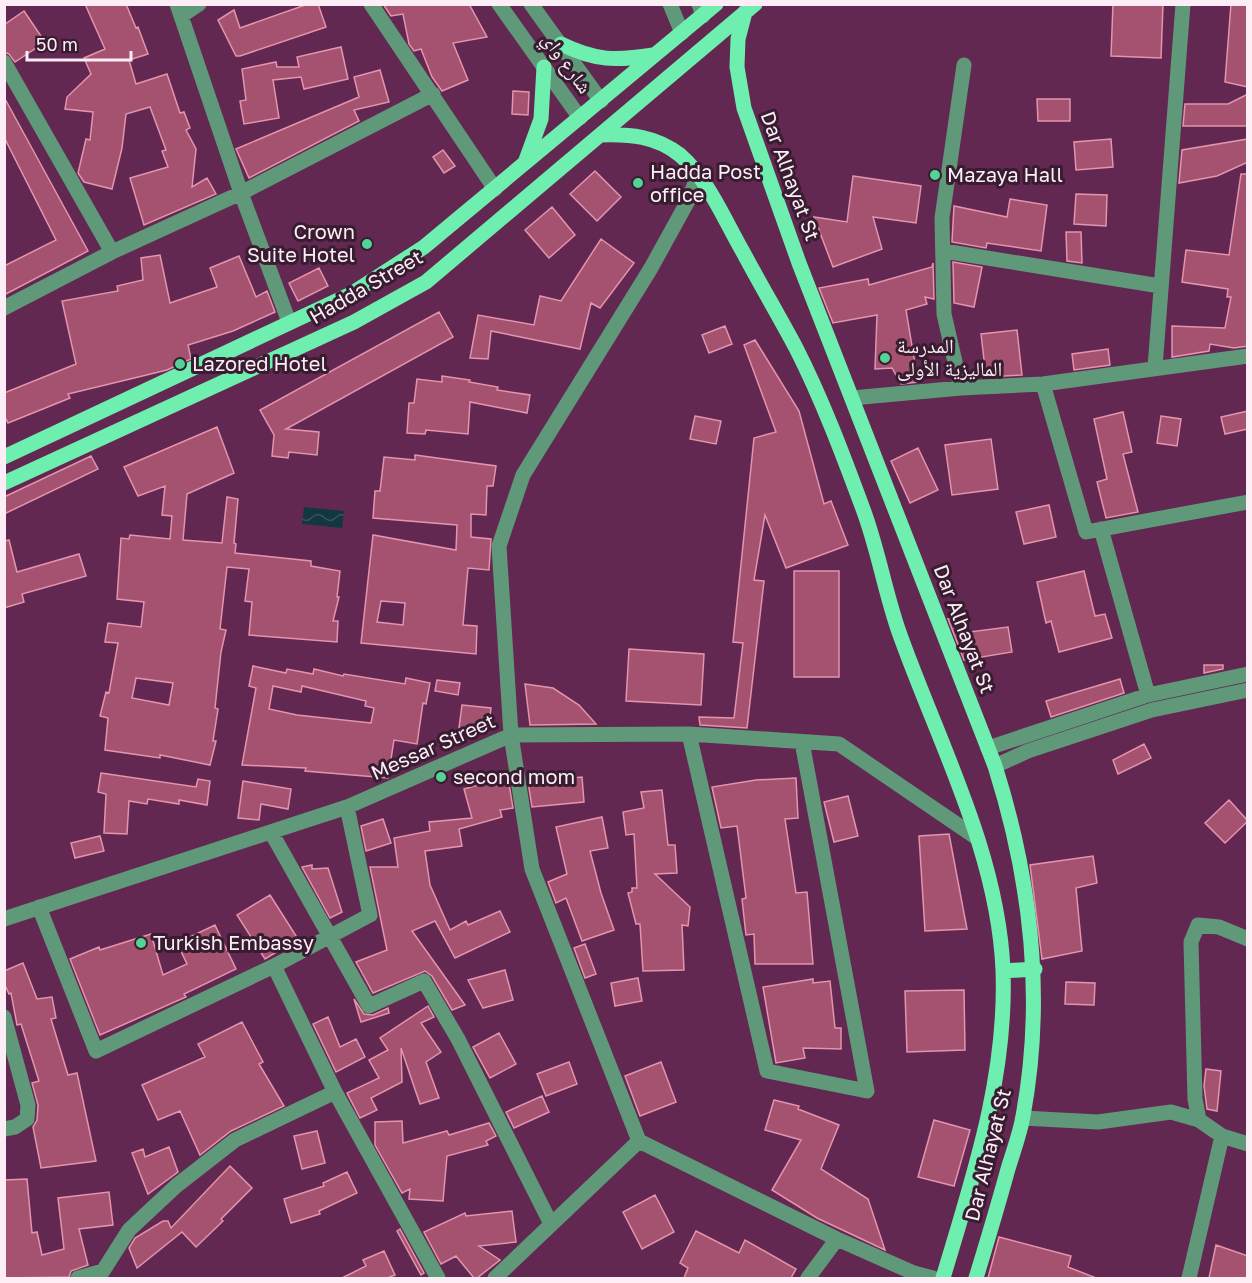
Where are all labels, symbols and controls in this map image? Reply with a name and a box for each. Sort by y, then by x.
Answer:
scale bar [27,24,130,62]
street label: شارع واي [534,27,598,101]
text: 50 m [36,33,78,55]
street label: Dar Alhayat St [756,108,825,244]
place label: Hadda Post office [650,159,761,206]
place label: Mazaya Hall [947,162,1063,186]
marker: Mazaya Hall [928,168,942,182]
marker: Hadda Post office [631,176,645,190]
place label: Crown Suite Hotel [247,219,355,266]
marker: Crown Suite Hotel [360,237,374,251]
street label: Hadda Street [305,244,426,328]
place label: المدرسة الماليزية الأولى [897,333,1002,381]
place label: Lazored Hotel [192,351,327,375]
marker: المدرسة الماليزية الأولى [878,351,892,365]
marker: Lazored Hotel [173,357,187,371]
street label: Dar Alhayat St [929,561,1000,696]
street label: Messar Street [367,708,498,784]
place label: second mom [453,764,575,788]
marker: second mom [434,770,448,784]
place label: Turkish Embassy [153,930,314,954]
marker: Turkish Embassy [134,936,148,950]
street label: Dar Alhayat St [959,1086,1015,1224]

